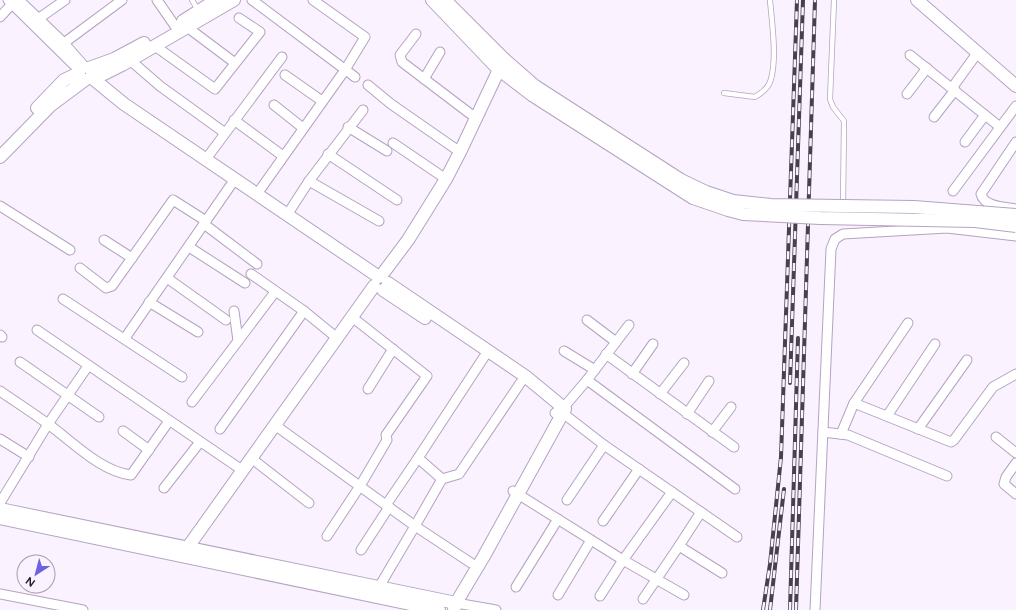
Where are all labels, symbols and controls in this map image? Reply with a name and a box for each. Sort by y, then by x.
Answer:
north arrow [16,554,56,594]
text: N [23,574,38,589]

